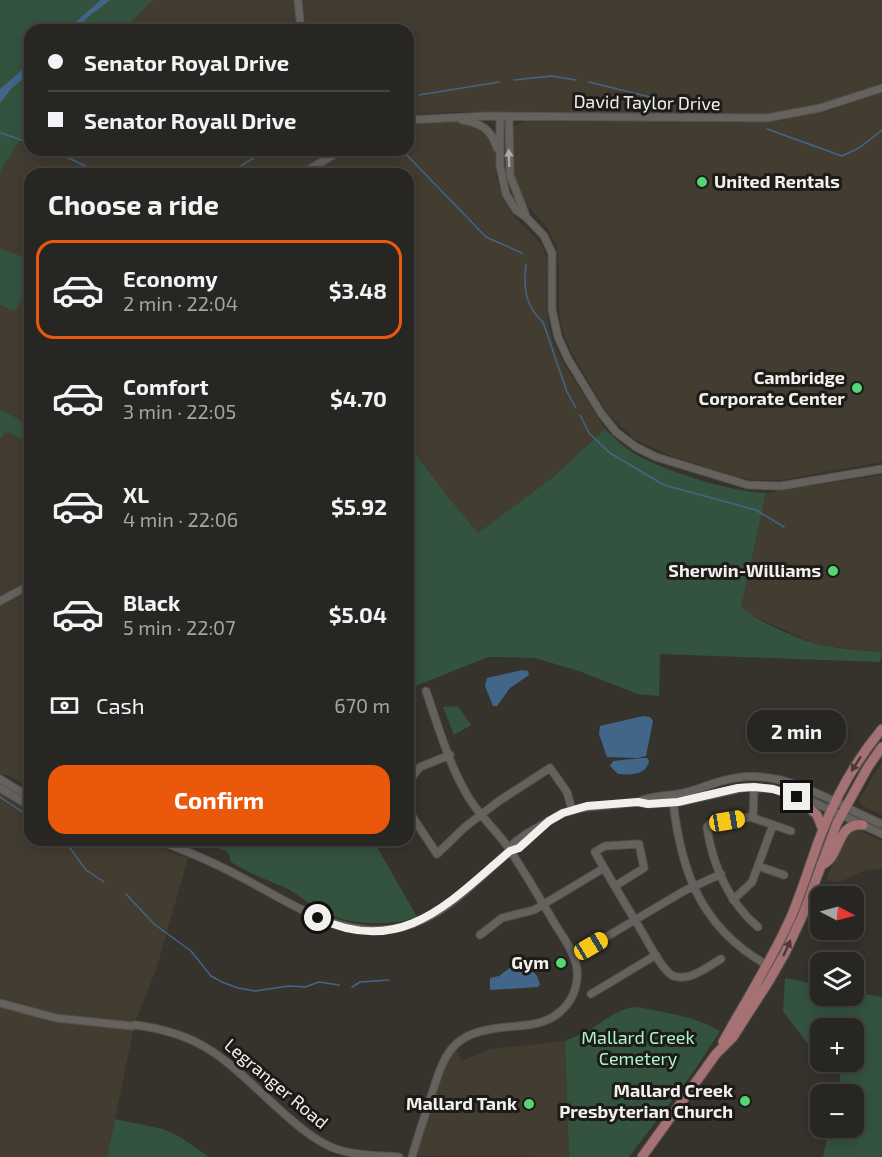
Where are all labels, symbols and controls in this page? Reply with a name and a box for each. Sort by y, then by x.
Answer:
text: Senator Royal Drive [84,49,289,75]
street label: David Taylor Drive [573,90,721,114]
text: Senator Royall Drive [84,107,296,133]
one-way arrow [504,149,514,168]
place label: United Rentals [714,170,840,192]
marker: United Rentals [695,175,709,189]
text: Choose a ride [48,188,219,220]
icon: car [51,263,105,317]
text: Economy [123,265,218,291]
text: $3.48 [329,277,387,303]
text: 2 min · 22:04 [123,291,238,315]
place label: Cambridge Corporate Center [699,366,845,409]
icon: car [51,371,105,425]
text: Comfort [123,373,208,399]
marker: Cambridge Corporate Center [850,381,864,395]
text: $4.70 [330,385,387,411]
text: 3 min · 22:05 [123,399,236,423]
icon: car [51,479,105,533]
text: XL [123,481,149,507]
text: $5.92 [331,493,387,519]
text: 4 min · 22:06 [123,507,238,531]
place label: Sherwin-Williams [668,559,821,581]
marker: Sherwin-Williams [826,564,840,578]
icon: car [51,587,105,641]
text: Black [123,589,180,615]
text: $5.04 [329,601,387,627]
text: 5 min · 22:07 [123,615,235,639]
icon: cash [48,689,81,722]
text: Cash [96,692,145,718]
text: 670 m [334,693,390,717]
callout: 2 min [748,710,846,752]
text: 2 min [771,719,822,743]
one-way arrow [850,756,861,772]
button: Confirm [48,765,390,834]
route end [783,783,810,810]
car [708,809,746,833]
north arrow [810,886,864,940]
map controls [810,886,864,1138]
route start [304,904,331,931]
car [571,929,611,963]
one-way arrow [783,940,792,957]
place label: Gym [511,951,549,973]
button: layers [810,952,864,1006]
marker: Gym [554,956,568,970]
button: + [810,1018,864,1072]
park label: Mallard Creek Cemetery [581,1026,695,1069]
street label: Legranger Road [220,1034,333,1133]
place label: Mallard Creek Presbyterian Church [559,1079,733,1122]
button: − [810,1084,864,1138]
place label: Mallard Tank [406,1092,517,1114]
marker: Mallard Creek Presbyterian Church [738,1094,752,1108]
marker: Mallard Tank [522,1097,536,1111]

